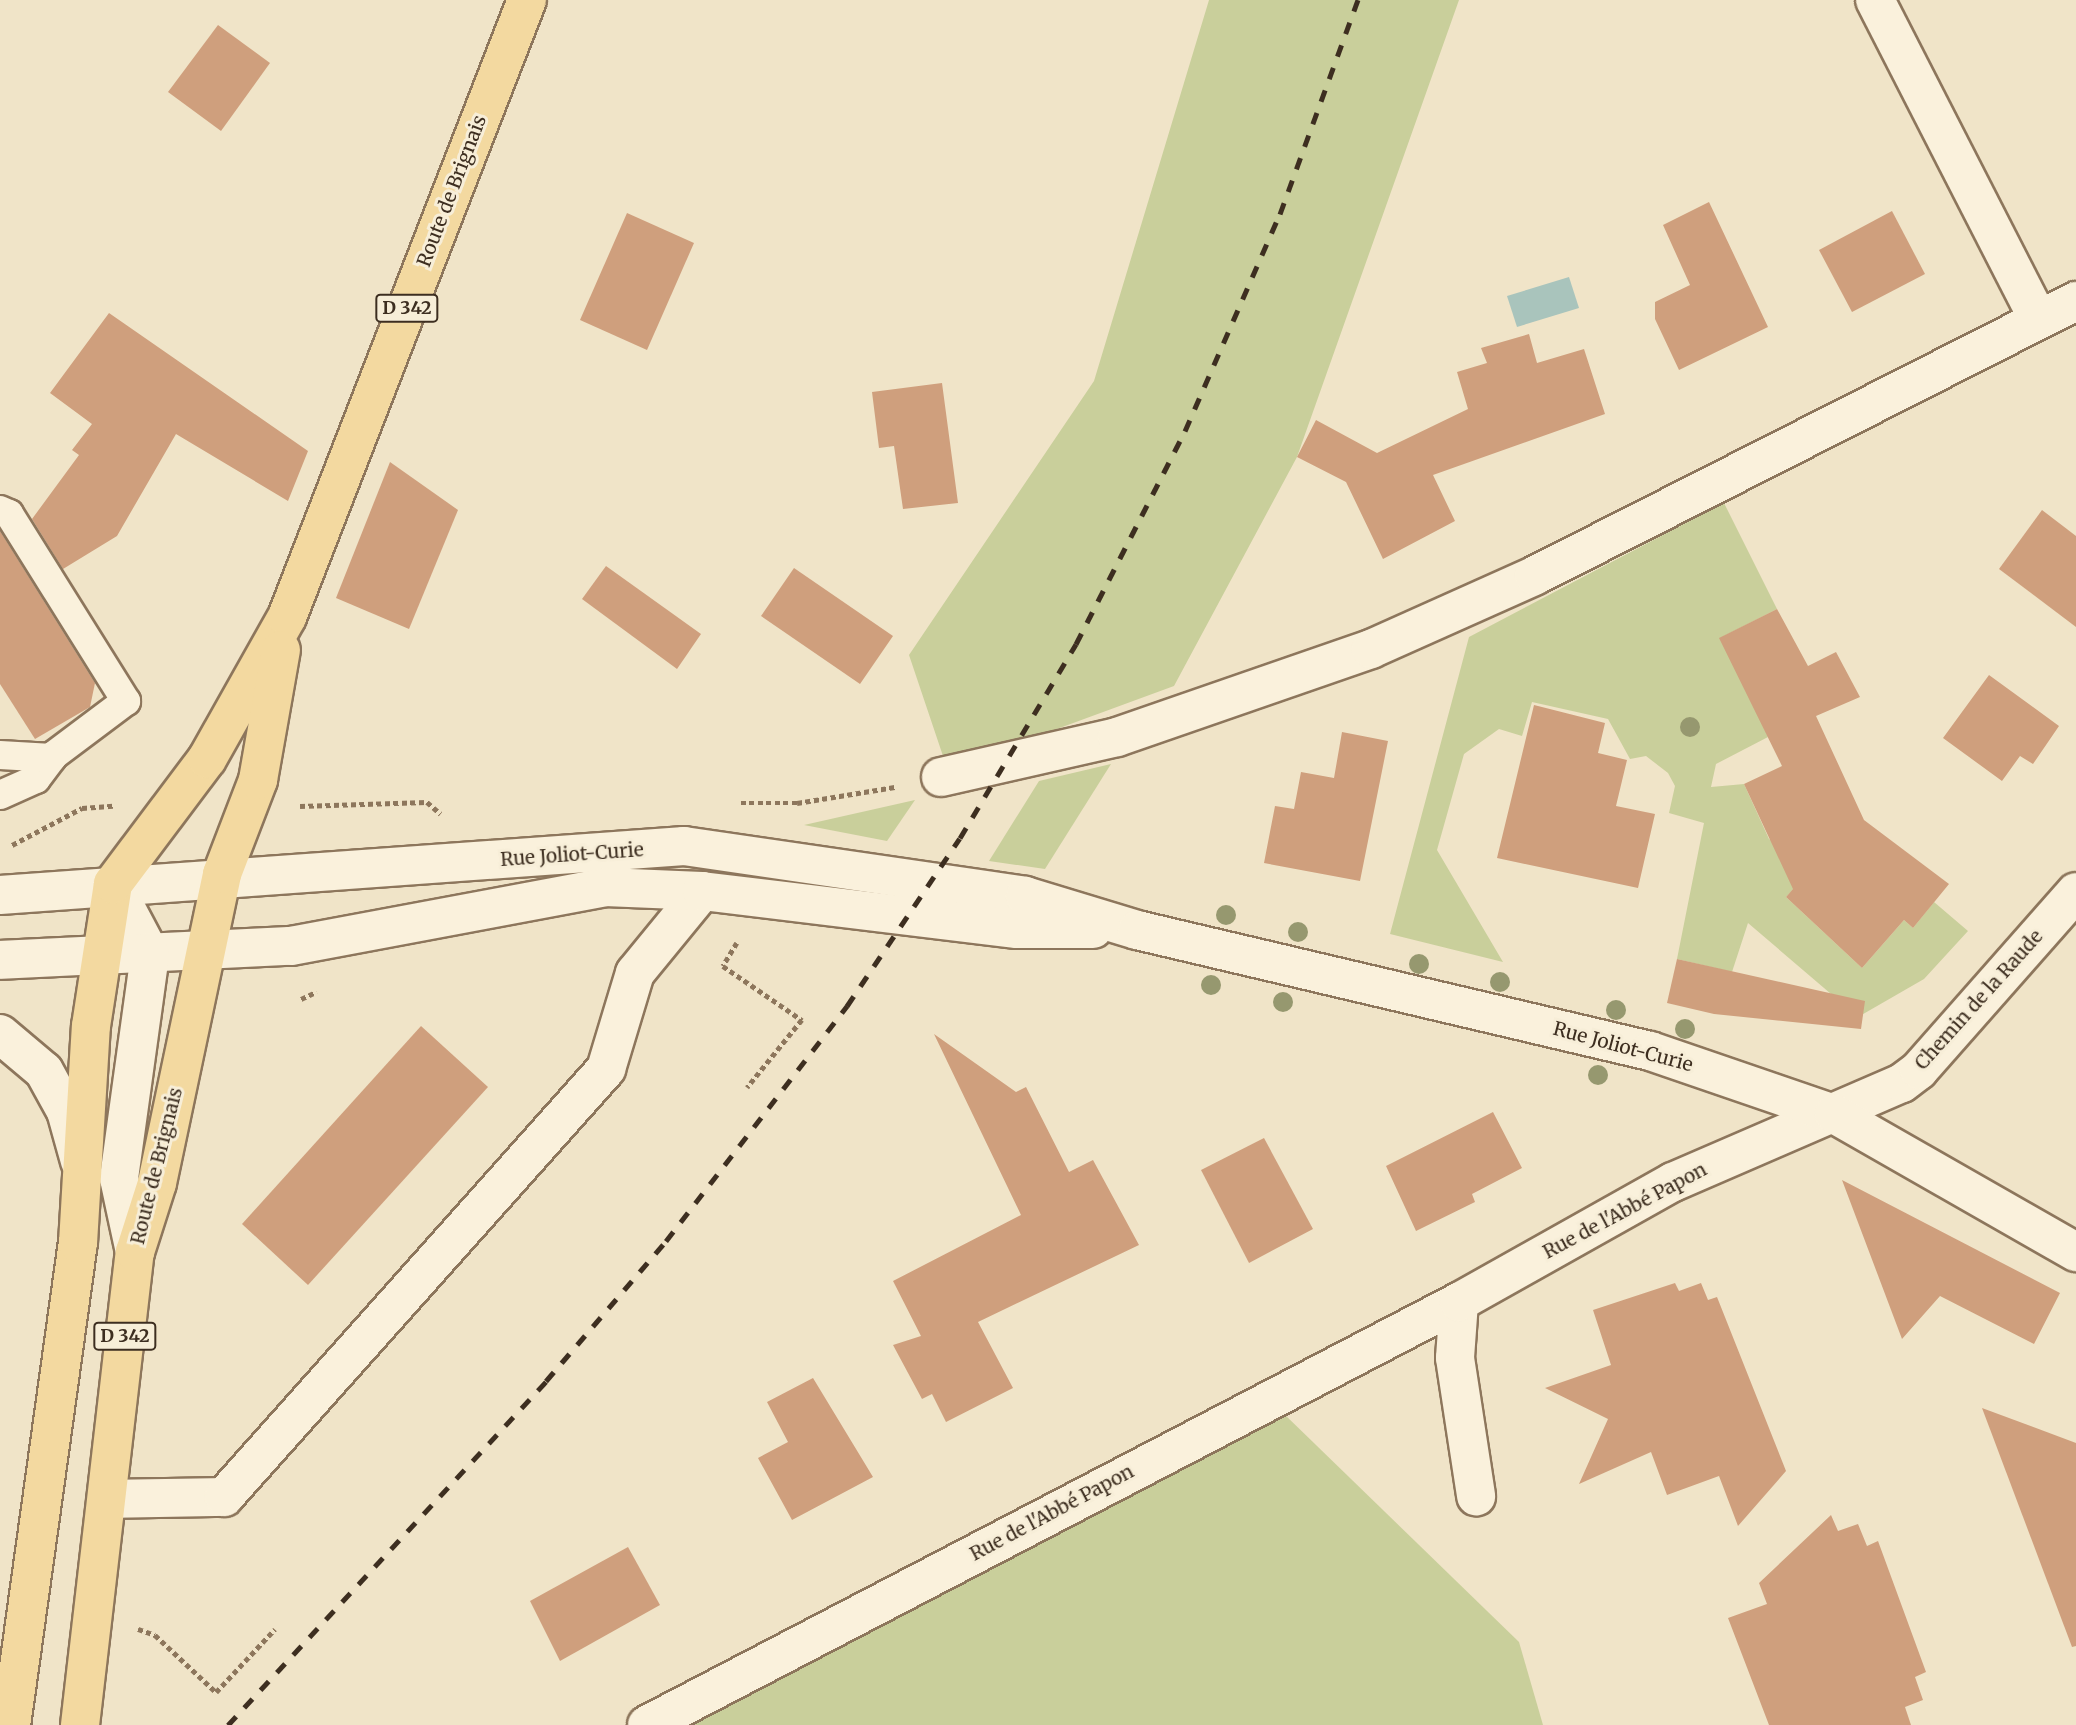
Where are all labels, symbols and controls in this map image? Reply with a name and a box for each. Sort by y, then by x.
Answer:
street label: Route de Brignais [413,112,491,270]
road number: D 342 [374,294,440,322]
street label: Rue Joliot-Curie [500,839,644,871]
street label: Chemin de la Raude [1910,925,2048,1075]
street label: Rue Joliot-Curie [1551,1017,1695,1077]
street label: Route de Brignais [127,1085,187,1247]
street label: Rue de l'Abbé Papon [1539,1158,1711,1264]
road number: D 342 [92,1322,158,1350]
street label: Rue de l'Abbé Papon [966,1460,1138,1566]

